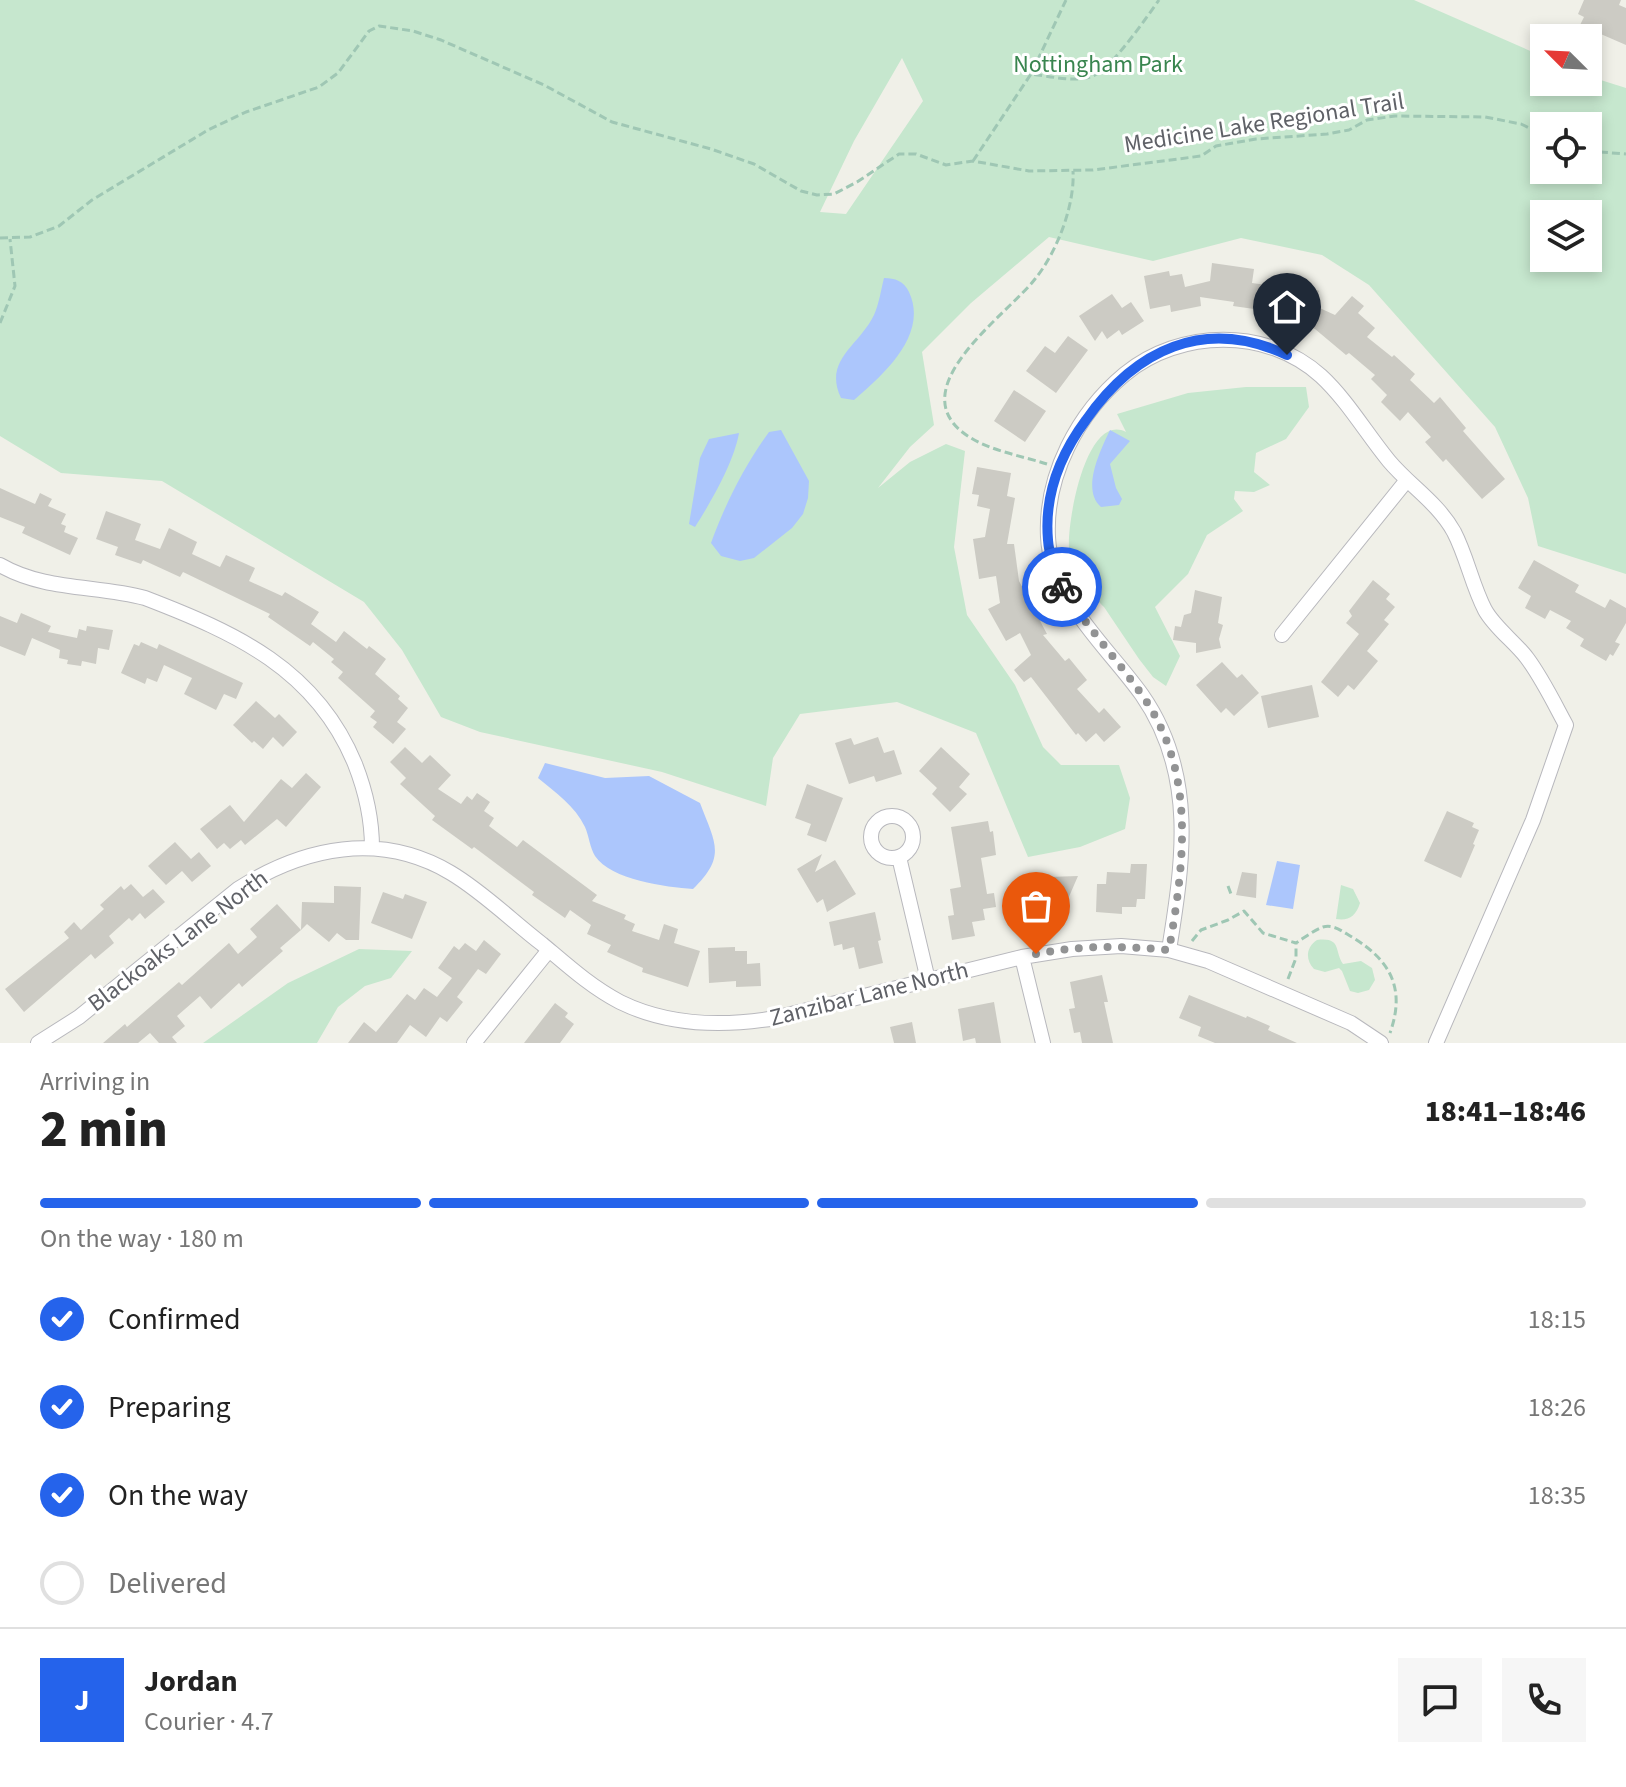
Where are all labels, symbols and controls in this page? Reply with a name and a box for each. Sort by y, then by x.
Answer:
north arrow [1530,24,1602,96]
map controls [1530,24,1602,272]
park label: Nottingham Park [1013,47,1183,82]
street label: Medicine Lake Regional Trail [1121,84,1407,162]
button: locate [1530,112,1602,184]
button: layers [1530,200,1602,272]
pin [1253,273,1321,355]
icon: home [1265,285,1309,329]
courier [1022,547,1102,627]
icon: bike [1040,565,1084,609]
street label: Blackoaks Lane North [80,861,276,1021]
pin [1002,872,1070,954]
icon: bag [1014,884,1058,928]
street label: Zanzibar Lane North [766,952,972,1036]
text: Arriving in [40,1063,150,1100]
text: 18:41–18:46 [1425,1090,1586,1133]
text: 2 min [40,1093,168,1167]
text: On the way · 180 m [40,1220,244,1257]
icon: check [40,1297,84,1341]
text: Confirmed [108,1298,241,1341]
text: 18:15 [1528,1301,1586,1338]
icon: check [40,1385,84,1429]
text: Preparing [108,1386,231,1429]
text: 18:26 [1528,1389,1586,1426]
icon: check [40,1473,84,1517]
text: On the way [108,1474,248,1517]
text: 18:35 [1528,1477,1586,1514]
text: Delivered [108,1562,227,1605]
button: chat [1398,1658,1482,1742]
button: phone [1502,1658,1586,1742]
text: Jordan [144,1660,238,1703]
text: J [74,1679,90,1722]
text: Courier · 4.7 [144,1703,274,1740]

